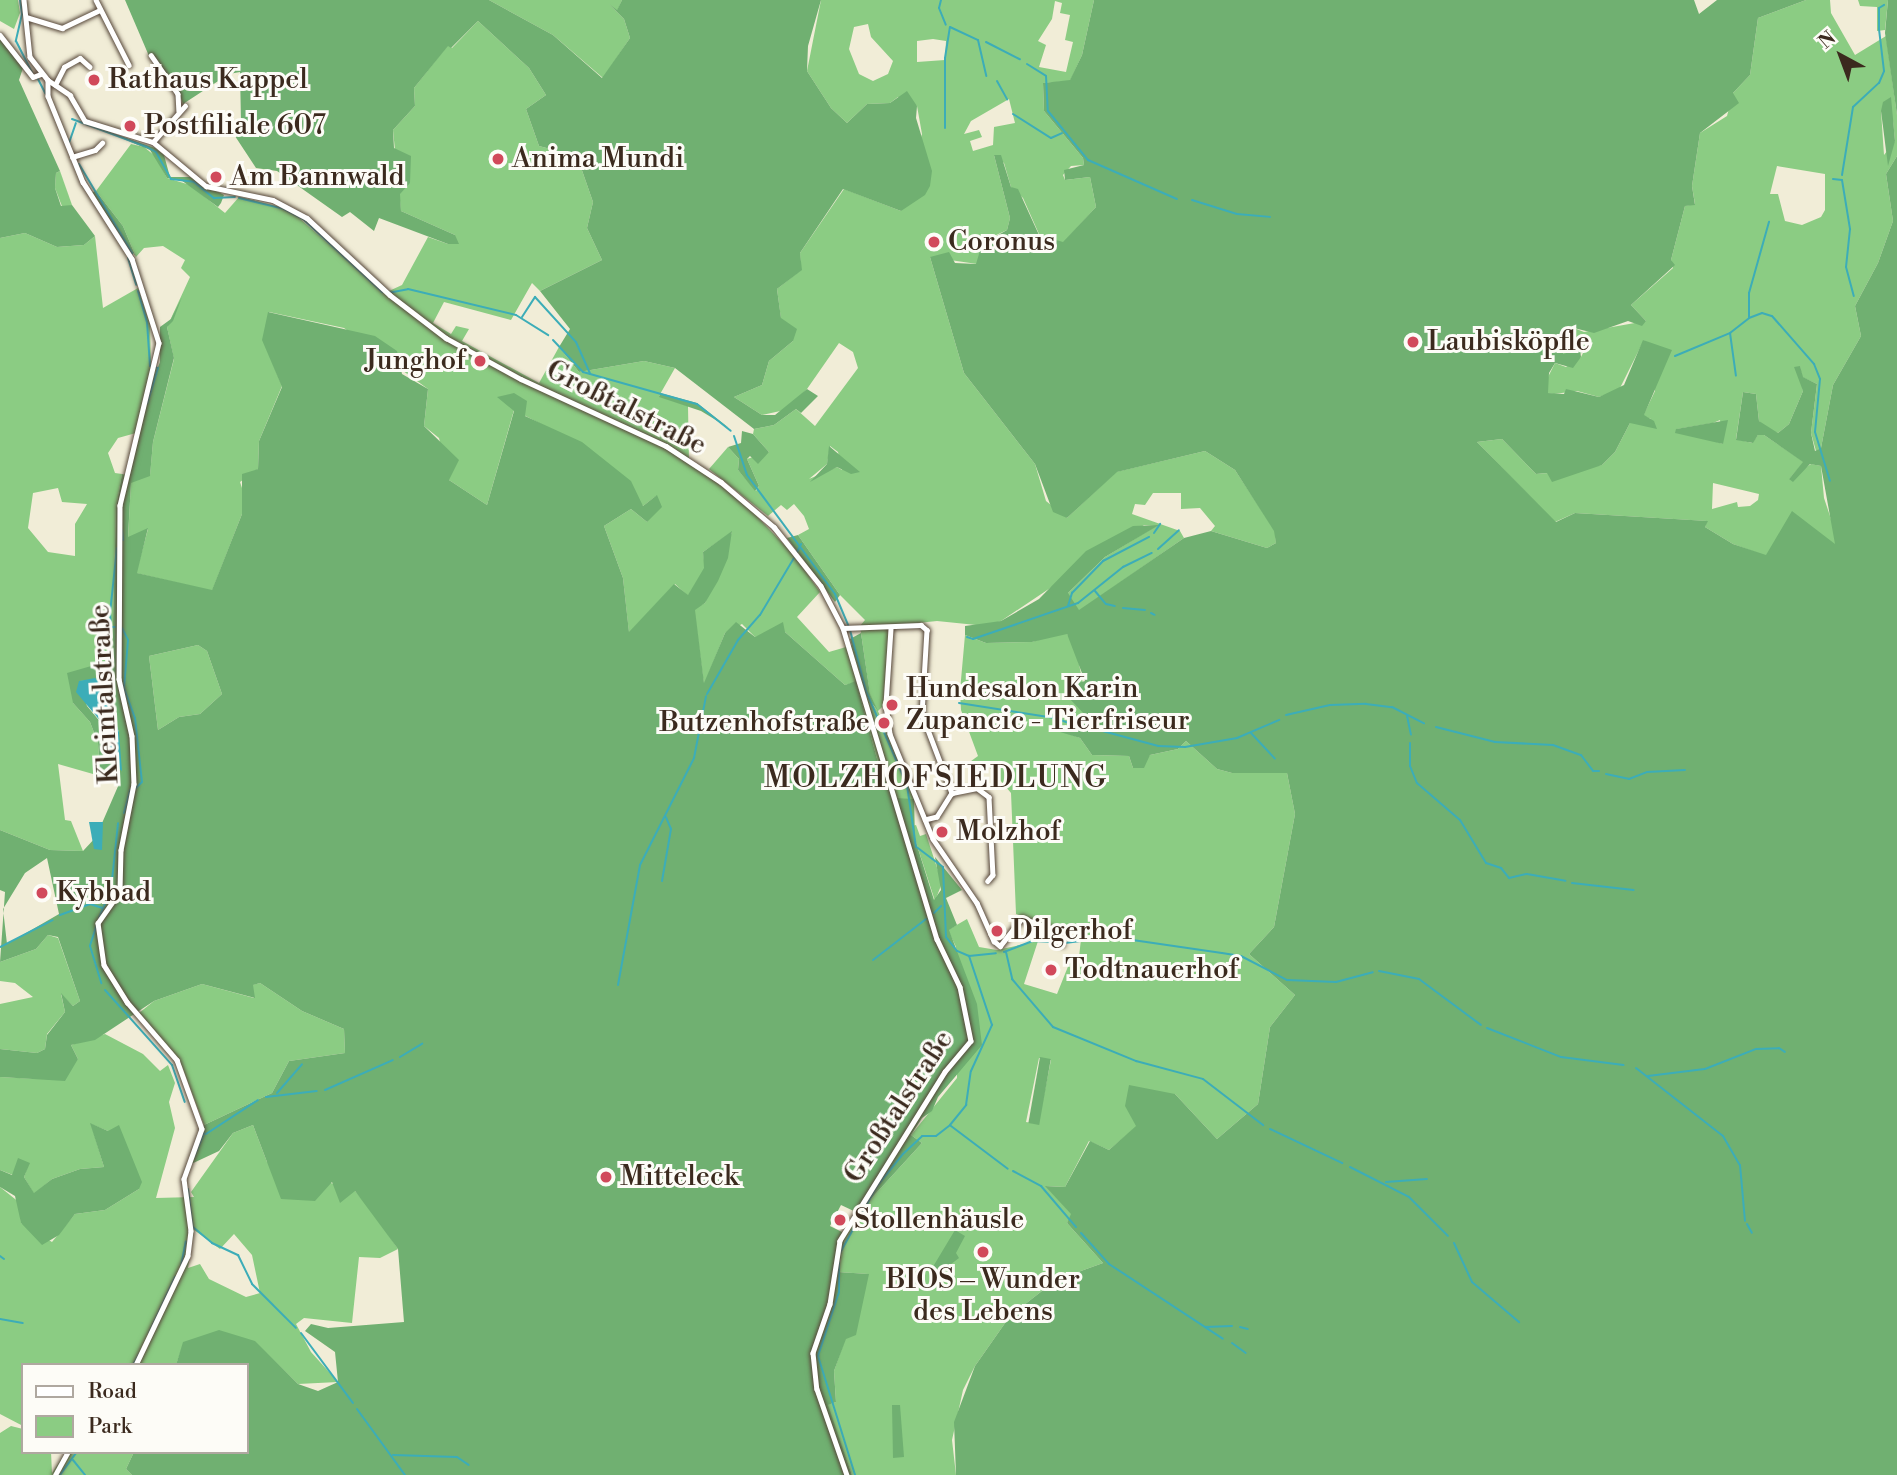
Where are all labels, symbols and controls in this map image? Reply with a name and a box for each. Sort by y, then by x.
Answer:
north arrow [1806,21,1876,91]
text: N [1814,26,1841,54]
place label: Rathaus Kappel [108,63,308,97]
marker: Rathaus Kappel [86,72,102,88]
place label: Postfiliale 607 [144,109,326,143]
marker: Postfiliale 607 [122,118,138,134]
place label: Anima Mundi [512,142,684,176]
marker: Anima Mundi [490,151,506,167]
place label: Am Bannwald [230,160,405,194]
marker: Am Bannwald [208,169,224,185]
place label: Coronus [948,225,1055,259]
marker: Coronus [926,234,942,250]
place label: Laubisköpfle [1427,325,1590,359]
marker: Laubisköpfle [1405,334,1421,350]
place label: Junghof [365,344,466,378]
marker: Junghof [472,353,488,369]
street label: Großtalstraße [540,353,712,463]
street label: Kleintalstraße [84,603,126,785]
place label: Hundesalon Karin Zupancic - Tierfriseur [906,672,1189,738]
marker: Hundesalon Karin Zupancic - Tierfriseur [884,697,900,713]
place label: Butzenhofstraße [659,706,870,740]
marker: Butzenhofstraße [876,715,892,731]
district label: MOLZHOFSIEDLUNG [766,760,1106,796]
place label: Molzhof [956,815,1060,849]
marker: Molzhof [934,824,950,840]
place label: Kybbad [56,876,151,910]
marker: Kybbad [34,885,50,901]
place label: Dilgerhof [1011,914,1132,948]
marker: Dilgerhof [989,923,1005,939]
place label: Todtnauerhof [1065,953,1238,987]
marker: Todtnauerhof [1043,962,1059,978]
street label: Großtalstraße [837,1024,961,1190]
place label: Mitteleck [620,1160,739,1194]
marker: Mitteleck [598,1169,614,1185]
place label: Stollenhäusle [854,1203,1024,1237]
marker: Stollenhäusle [832,1212,848,1228]
marker: BIOS – Wunder des Lebens [975,1244,991,1260]
place label: BIOS – Wunder des Lebens [886,1263,1080,1329]
legend [21,1363,248,1454]
text: Road [88,1379,137,1405]
text: Park [88,1414,132,1440]

